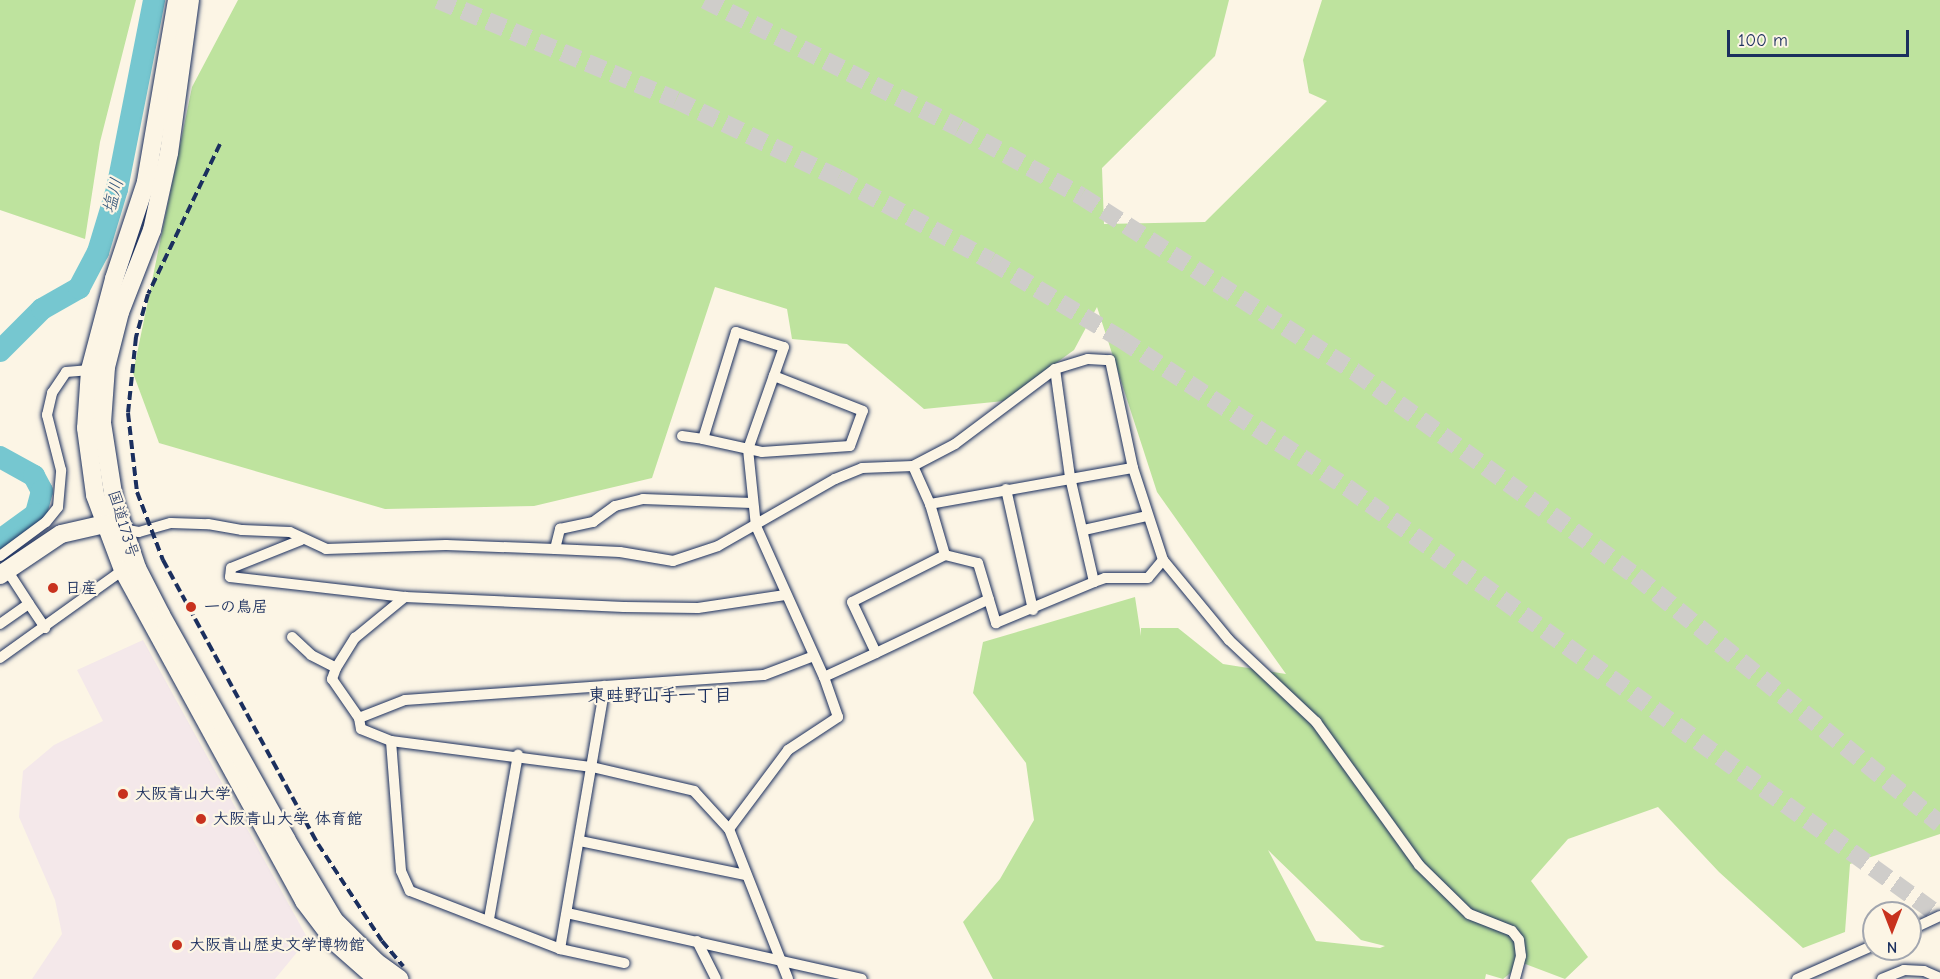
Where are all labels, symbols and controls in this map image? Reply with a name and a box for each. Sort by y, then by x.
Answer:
scale bar [1730,18,1912,56]
text: 100 m [1738,30,1788,51]
water label: 塩川 [99,176,129,216]
street label: 国道173号 [104,488,142,560]
place label: 日産 [65,578,97,598]
marker: 日産 [46,581,60,595]
place label: 一の鳥居 [204,597,268,617]
marker: 一の鳥居 [182,598,200,616]
district label: 東畦野山手一丁目 [588,685,732,707]
place label: 大阪青山大学 [135,784,231,804]
marker: 大阪青山大学 [116,787,130,801]
place label: 大阪青山大学 体育館 [213,809,363,829]
marker: 大阪青山大学 体育館 [194,812,208,826]
north arrow [1862,901,1922,961]
place label: 大阪青山歴史文学博物館 [189,935,365,955]
marker: 大阪青山歴史文学博物館 [170,938,184,952]
text: N [1887,938,1897,956]

